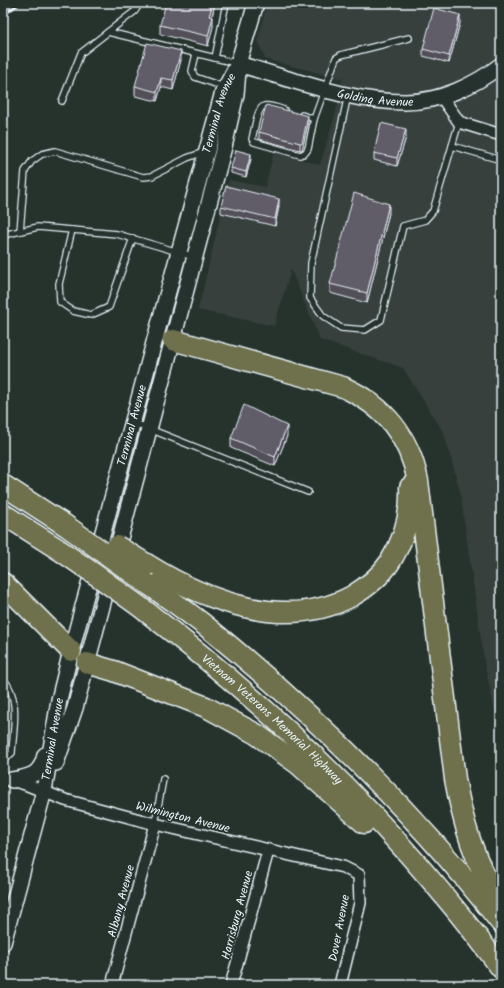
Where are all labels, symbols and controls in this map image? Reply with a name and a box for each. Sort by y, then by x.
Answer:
street label: Terminal Avenue [198,69,242,156]
street label: Golding Avenue [335,84,415,112]
street label: Terminal Avenue [112,382,152,468]
street label: Vietnam Veterans Memorial Highway [197,650,347,789]
street label: Terminal Avenue [37,696,69,782]
street label: Wilmington Avenue [134,797,232,838]
street label: Albany Avenue [103,862,140,939]
street label: Harrisburg Avenue [216,868,259,962]
street label: Dover Avenue [324,892,355,963]

